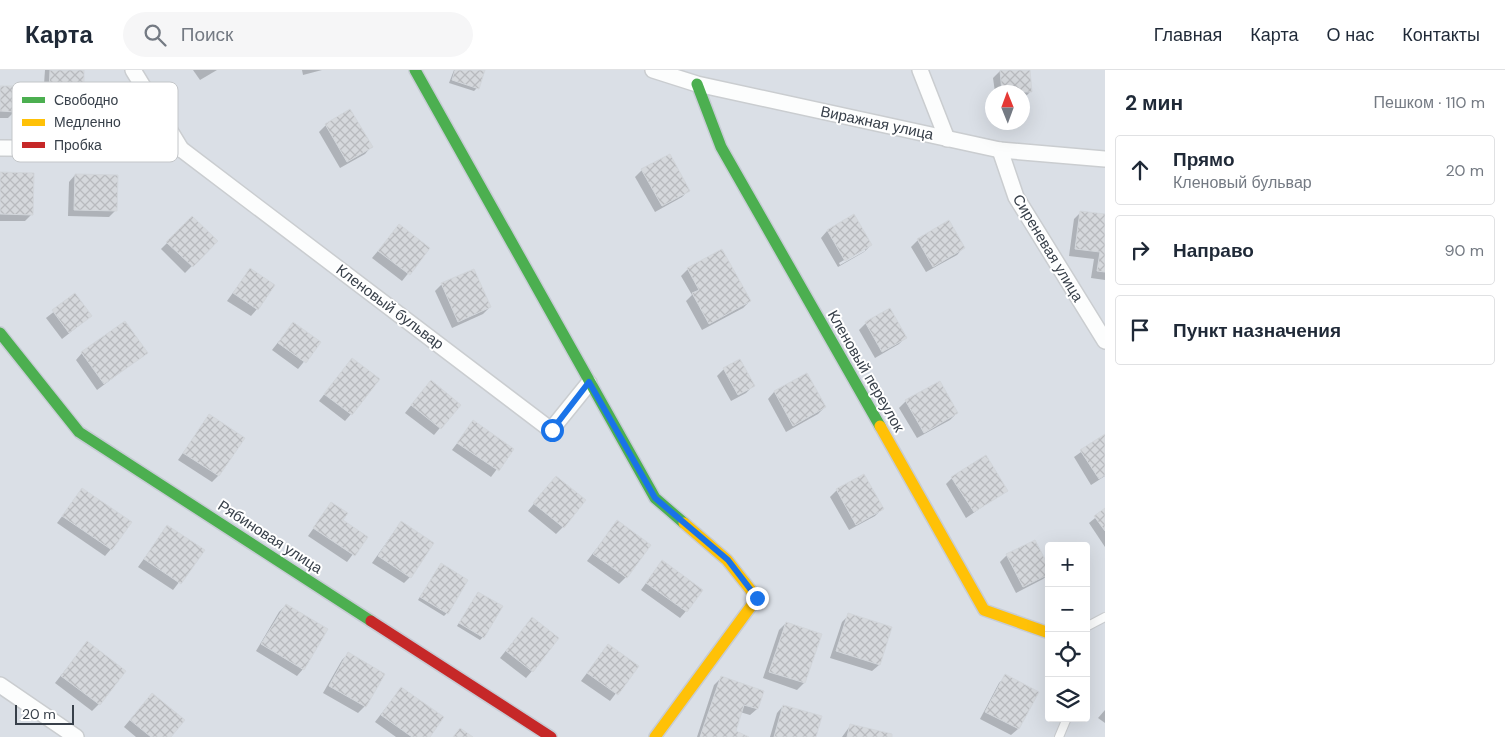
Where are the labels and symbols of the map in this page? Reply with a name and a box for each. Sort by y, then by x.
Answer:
legend [12,82,178,162]
north arrow [985,85,1030,130]
text: Свободно [54,91,119,109]
street label: Виражная улица [819,101,936,145]
text: Медленно [54,113,121,131]
text: Пробка [54,136,102,154]
street label: Сиреневая улица [1008,191,1088,306]
street label: Кленовый бульвар [332,260,448,354]
street label: Кленовый переулок [823,306,909,436]
route start [541,419,564,442]
street label: Рябиновая улица [214,496,327,579]
route end [746,587,769,610]
scale bar [15,702,74,725]

